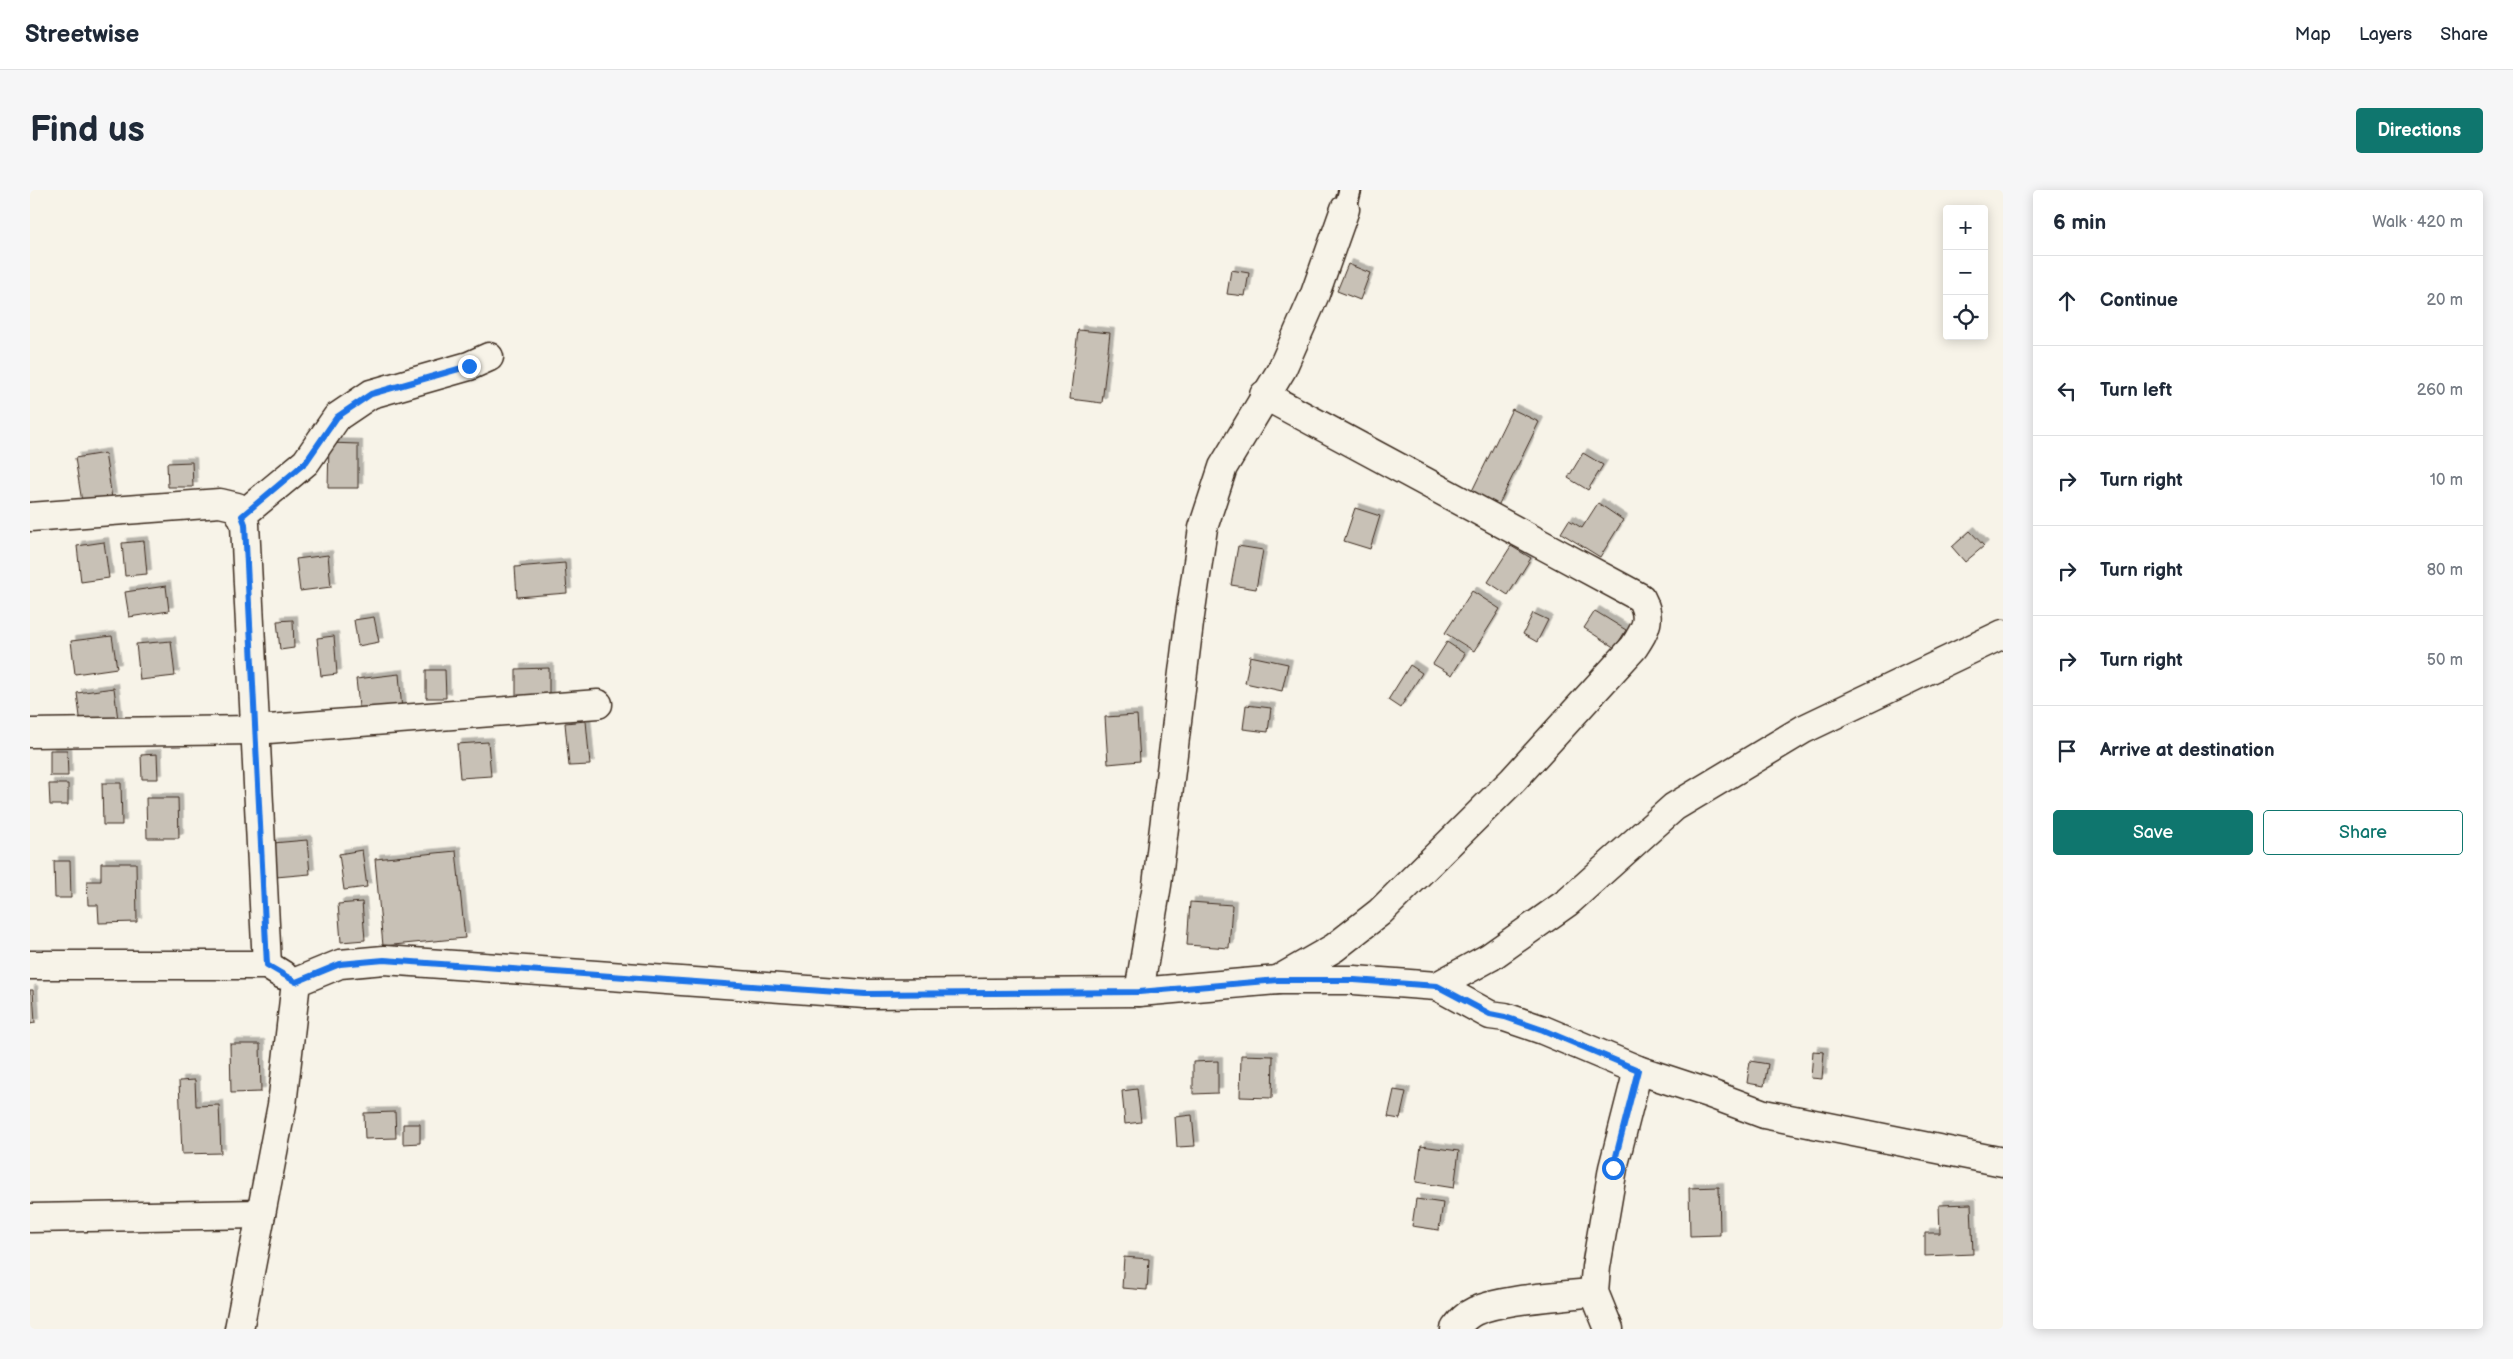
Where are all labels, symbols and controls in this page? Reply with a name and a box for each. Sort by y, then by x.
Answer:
text: Streetwise [25,20,139,49]
text: Map [2295,24,2331,45]
text: Layers [2359,24,2412,45]
text: Share [2440,24,2488,45]
button: Directions [2356,108,2483,153]
text: Find us [30,109,145,152]
map controls [1943,205,1988,340]
button: + [1943,205,1988,250]
text: 6 min [2053,210,2106,235]
text: Walk · 420 m [2372,213,2463,232]
button: − [1943,250,1988,295]
icon: ahead [2053,287,2081,315]
text: Continue [2100,289,2178,312]
text: 20 m [2427,291,2463,310]
button: locate [1943,295,1988,340]
route end [458,355,481,378]
icon: left [2053,377,2081,405]
text: Turn left [2100,379,2172,402]
text: 260 m [2417,381,2463,400]
icon: right [2053,467,2081,495]
text: Turn right [2100,469,2183,492]
text: 10 m [2430,471,2463,490]
icon: right [2053,557,2081,585]
text: Turn right [2100,559,2183,582]
text: 80 m [2427,561,2463,580]
icon: right [2053,647,2081,675]
text: Turn right [2100,649,2183,672]
text: 50 m [2427,651,2463,670]
icon: arrive [2053,737,2081,765]
text: Arrive at destination [2100,739,2275,762]
button: Save [2053,810,2253,855]
button: Share [2263,810,2463,855]
route start [1602,1157,1625,1180]

